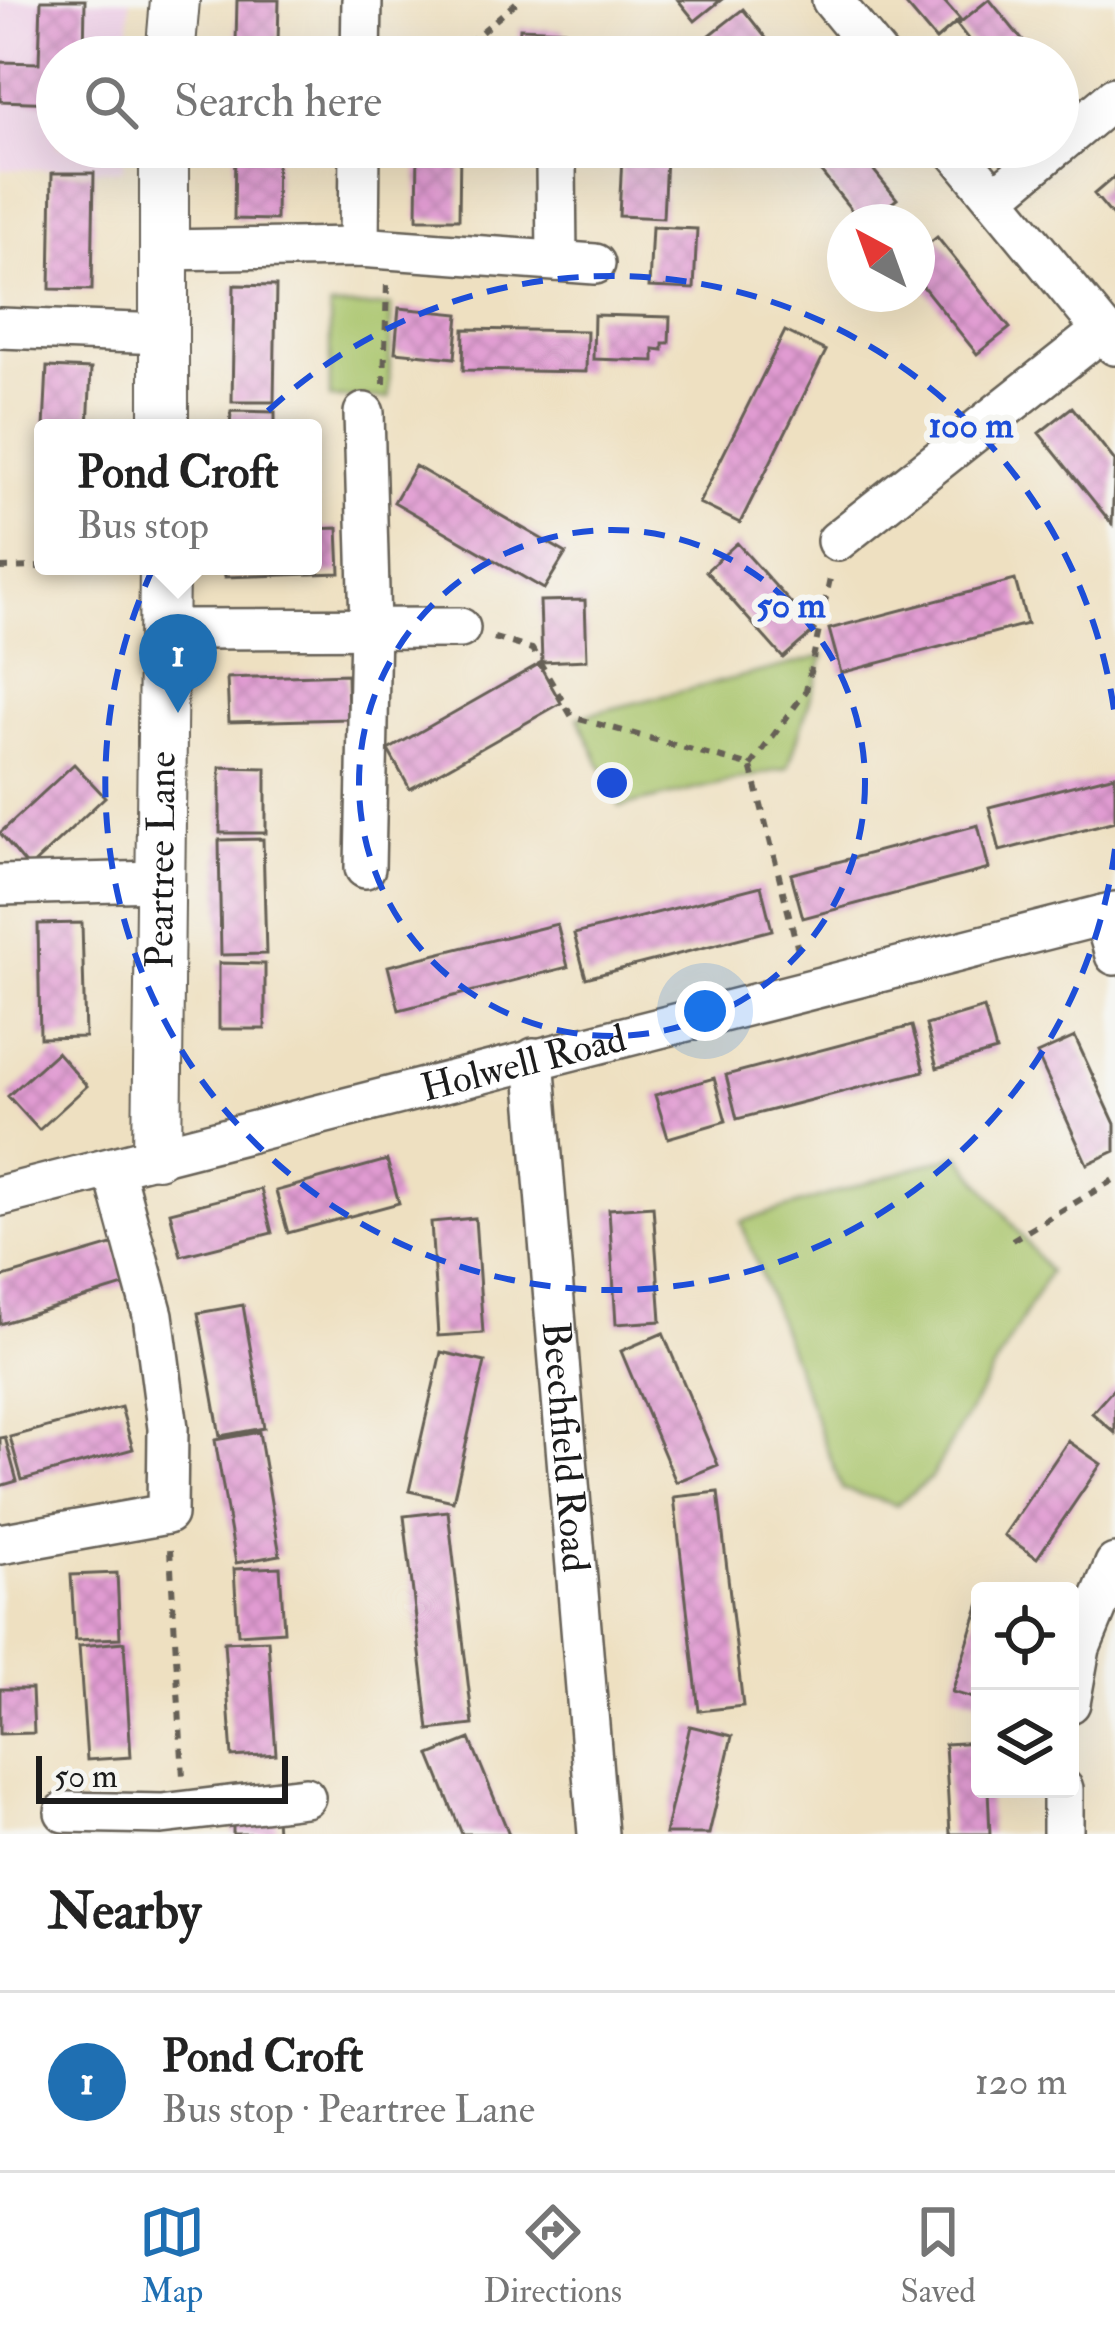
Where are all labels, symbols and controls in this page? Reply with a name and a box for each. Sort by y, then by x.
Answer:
search box [36,36,1079,168]
icon: search [78,69,144,135]
text: Search here [174,74,382,130]
north arrow [827,204,935,312]
text: 100 m [928,403,1014,448]
popup [34,419,322,575]
text: Pond Croft [77,445,279,501]
text: Bus stop [77,501,209,550]
text: 50 m [756,583,826,628]
pin: 1 [139,614,217,713]
street label: Peartree Lane [135,751,186,969]
centre of rings [591,762,633,804]
your location [675,981,735,1041]
street label: Holwell Road [416,1013,631,1112]
street label: Beechfield Road [531,1320,601,1574]
map controls [971,1582,1079,1798]
button: locate [971,1582,1079,1690]
button: layers [971,1690,1079,1798]
scale bar [36,1750,288,1803]
text: 50 m [54,1756,118,1797]
text: Nearby [48,1880,201,1944]
text: Pond Croft [162,2029,363,2085]
text: 1 [80,2057,94,2106]
text: 120 m [975,2057,1067,2106]
text: Bus stop · Peartree Lane [162,2085,535,2134]
tab: Map [139,2199,205,2312]
tab: Directions [484,2199,622,2312]
tab: Saved [900,2199,976,2312]

